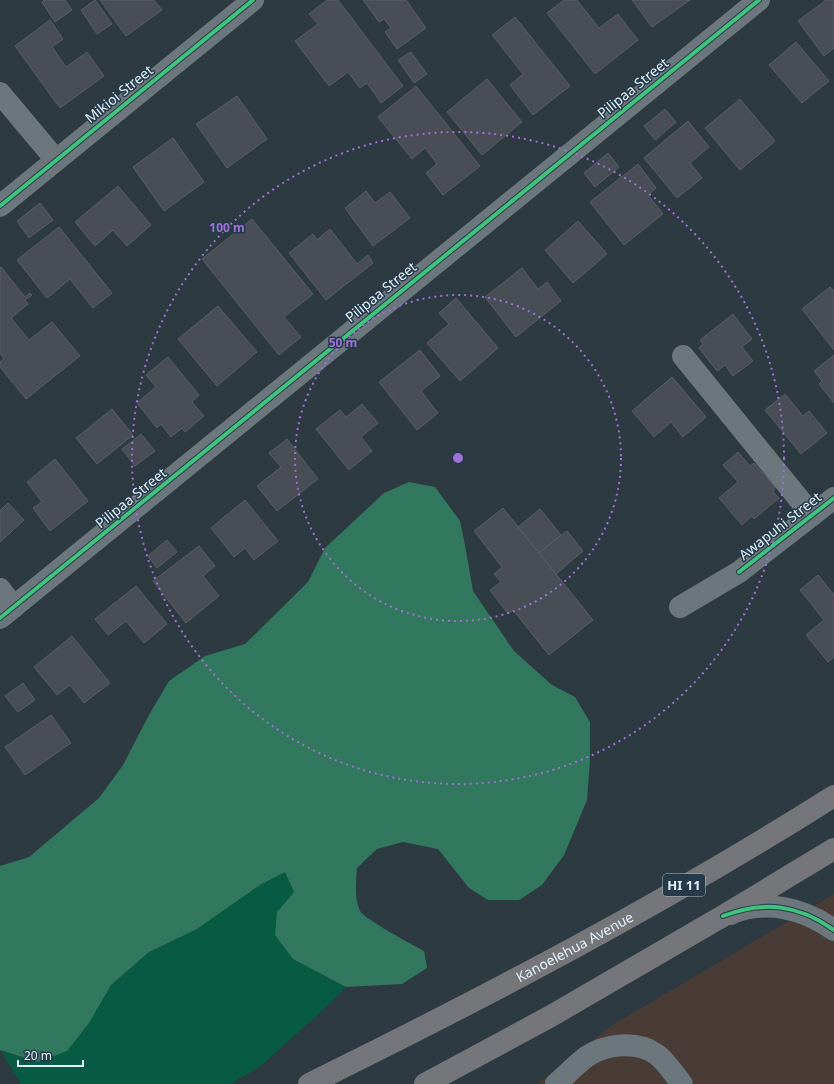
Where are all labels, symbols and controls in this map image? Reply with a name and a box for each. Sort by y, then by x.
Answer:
street label: Pilipaa Street [593,53,672,122]
street label: Mikioi Street [81,60,157,127]
text: 100 m [209,219,245,236]
street label: Pilipaa Street [341,257,420,326]
text: 50 m [329,334,357,351]
centre of rings [451,451,465,465]
street label: Pilipaa Street [91,463,170,532]
street label: Awapuhi Street [734,487,825,564]
road number: HI 11 [663,874,705,896]
street label: Kanoelehua Avenue [512,907,637,986]
scale bar [18,1042,83,1068]
text: 20 m [24,1047,52,1064]

